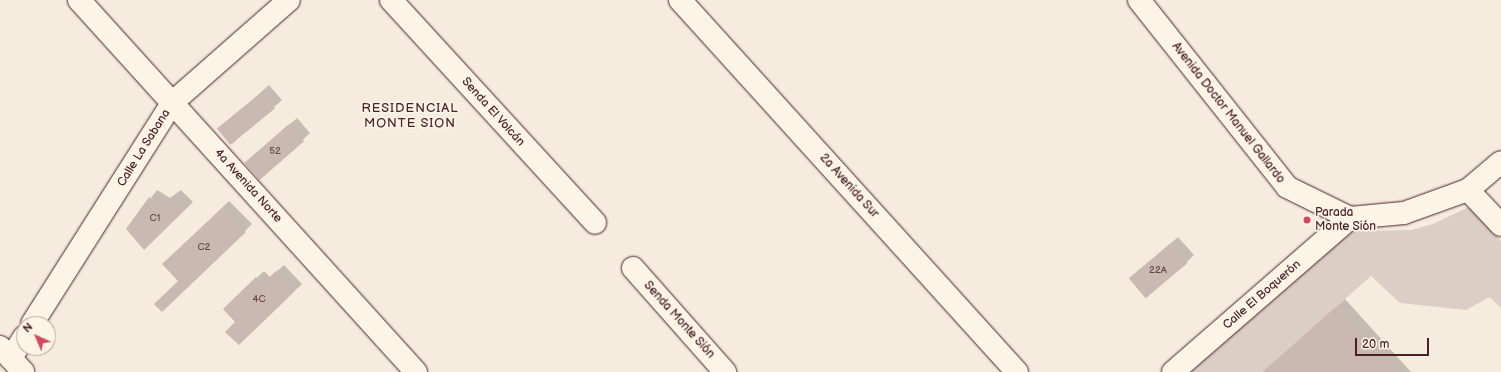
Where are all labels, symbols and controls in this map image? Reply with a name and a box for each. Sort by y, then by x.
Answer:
street label: Avenida Doctor Manuel Gallardo [1168,40,1288,186]
street label: Senda El Volcán [458,75,528,149]
district label: RESIDENCIAL MONTE SION [361,101,459,132]
street label: Calle La Sabana [114,107,174,189]
street label: 4a Avenida Norte [211,146,285,226]
house number: 52 [269,146,281,158]
street label: 2a Avenida Sur [816,151,882,221]
place label: Parada Monte Sión [1315,206,1376,234]
house number: C1 [150,213,160,225]
marker: Parada Monte Sión [1302,215,1312,225]
house number: C2 [197,242,211,254]
street label: Calle El Boquerón [1220,257,1304,333]
house number: 22A [1149,265,1167,277]
street label: Senda Monte Sión [640,278,718,362]
house number: 4C [252,294,266,306]
north arrow [16,316,56,356]
text: N [21,320,35,335]
scale bar [1357,330,1431,356]
text: 20 m [1362,337,1389,352]

